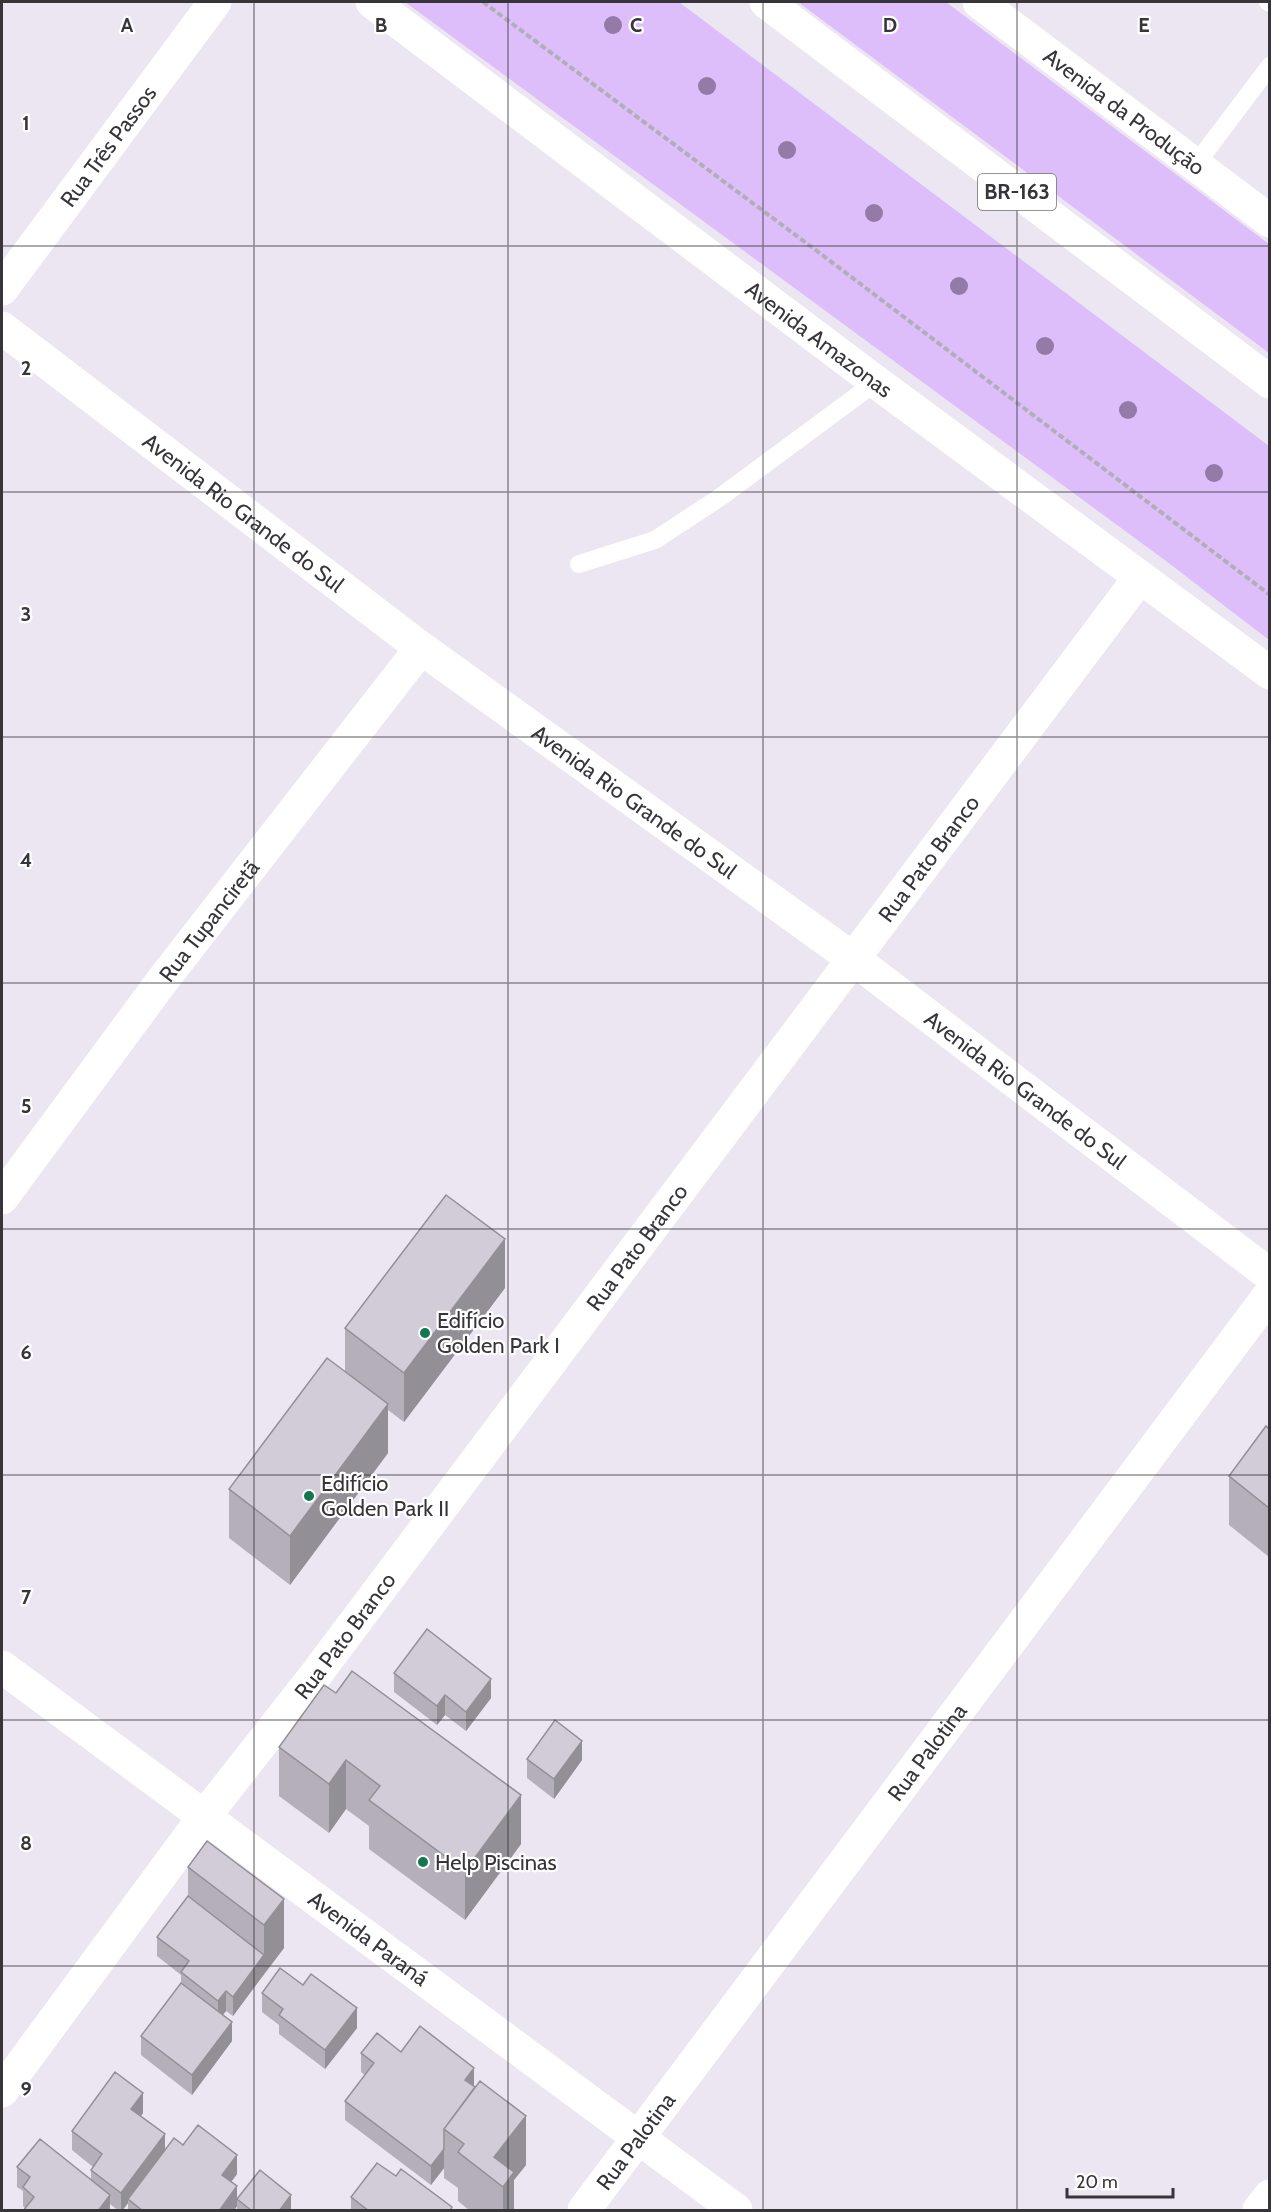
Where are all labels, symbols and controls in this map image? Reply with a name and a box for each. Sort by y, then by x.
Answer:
text: A [121,13,134,37]
text: B [375,13,387,37]
text: C [630,13,642,37]
text: D [883,13,897,37]
text: E [1138,13,1150,37]
street label: Avenida da Produção [1038,42,1210,181]
street label: Rua Três Passos [55,80,162,212]
text: 1 [22,111,30,135]
road number: BR-163 [978,174,1056,210]
street label: Avenida Amazonas [740,275,898,404]
text: 2 [21,356,31,380]
street label: Avenida Rio Grande do Sul [137,428,350,599]
text: 3 [21,602,31,626]
street label: Avenida Rio Grande do Sul [526,719,742,885]
street label: Rua Pato Branco [873,790,985,928]
text: 4 [20,848,32,872]
street label: Rua Tupanciretã [153,854,265,987]
street label: Avenida Rio Grande do Sul [919,1005,1132,1176]
text: 5 [21,1094,31,1118]
street label: Rua Pato Branco [581,1179,694,1316]
place label: Edifício Golden Park I [437,1307,560,1359]
marker: Edifício Golden Park I [418,1326,432,1340]
text: 6 [20,1340,32,1364]
place label: Edifício Golden Park II [321,1470,449,1522]
marker: Edifício Golden Park II [302,1489,316,1503]
street label: Rua Pato Branco [289,1567,402,1705]
text: 7 [21,1585,32,1609]
street label: Rua Palotina [882,1698,973,1807]
text: 8 [20,1831,32,1855]
place label: Help Piscinas [435,1849,557,1876]
marker: Help Piscinas [416,1855,430,1869]
street label: Avenida Paraná [303,1885,434,1992]
text: 9 [20,2077,32,2101]
street label: Rua Palotina [591,2087,681,2196]
scale bar [1067,2161,1174,2199]
text: 20 m [1076,2171,1118,2193]

